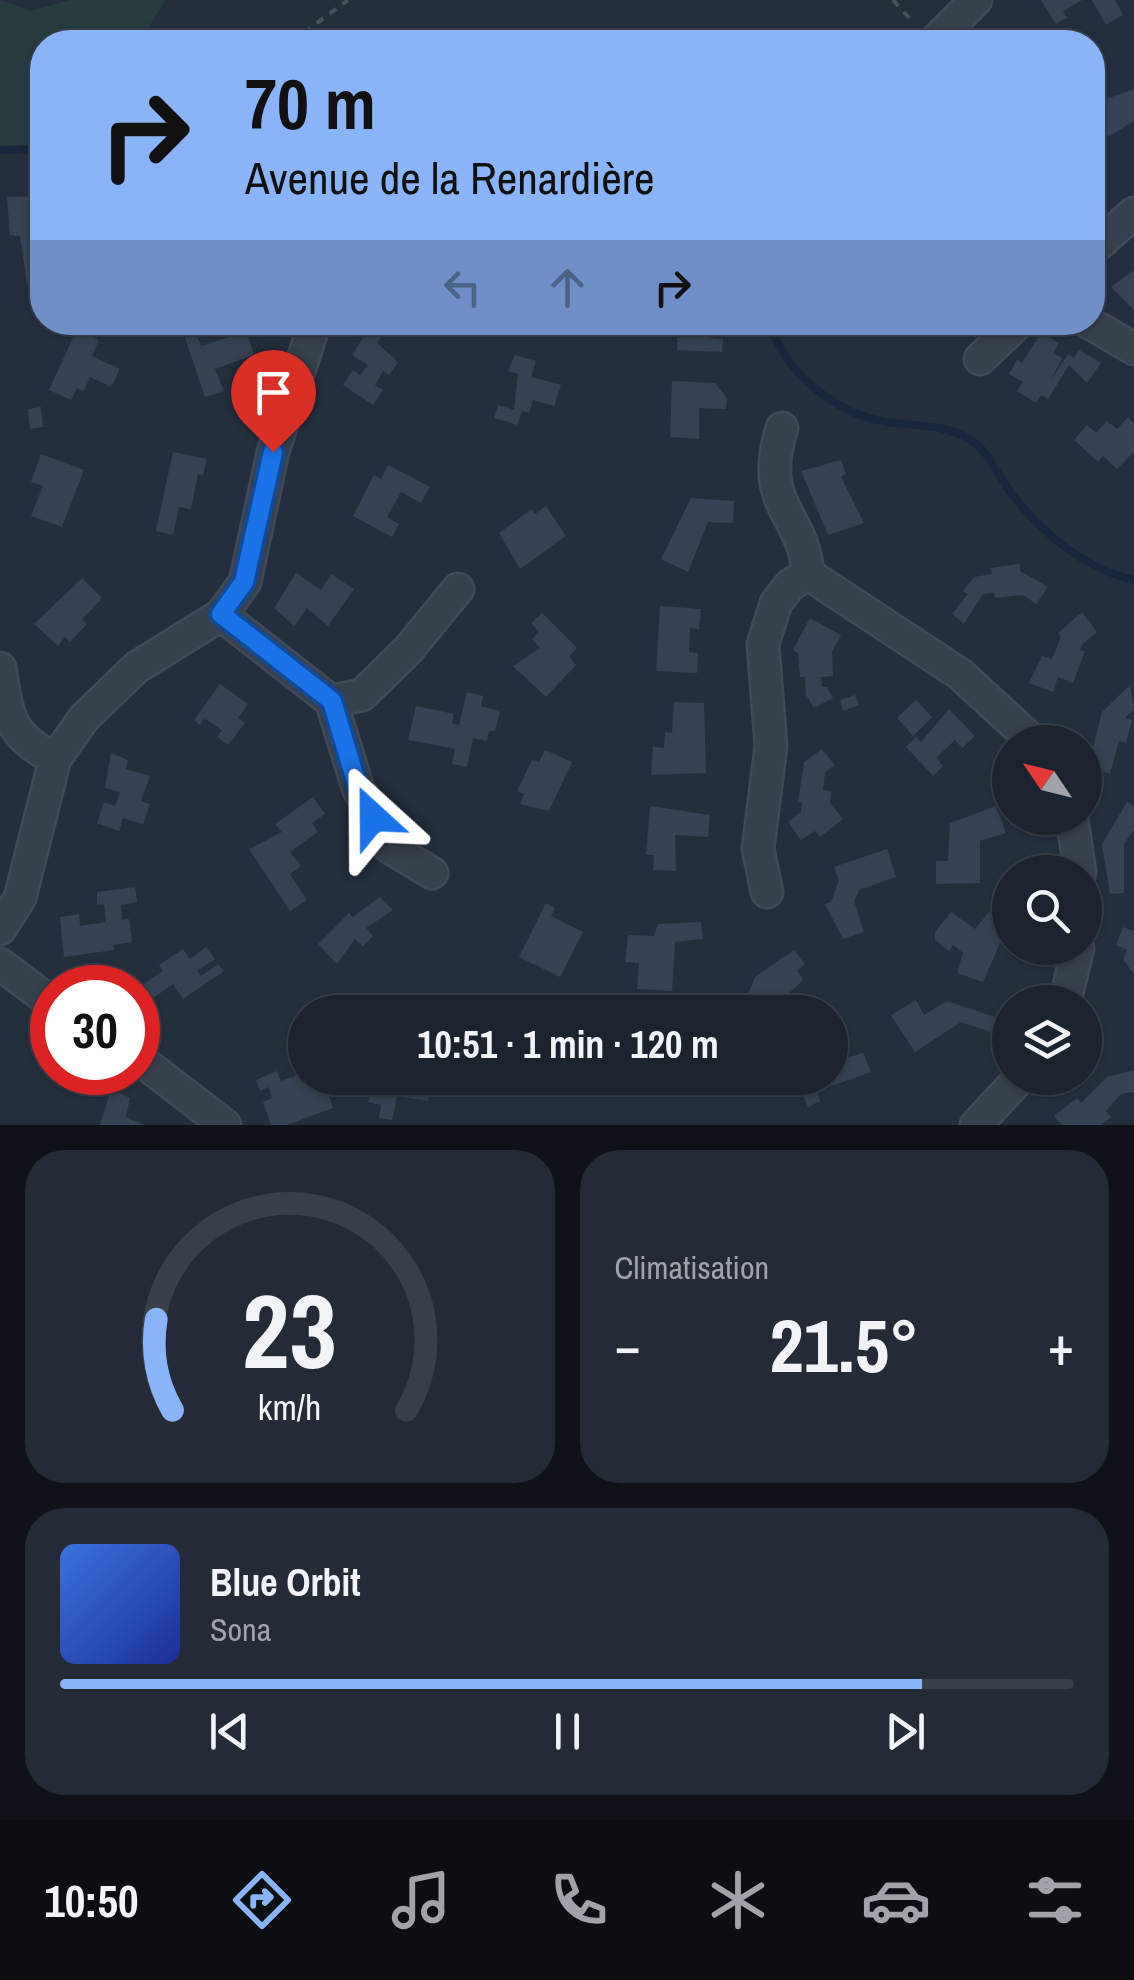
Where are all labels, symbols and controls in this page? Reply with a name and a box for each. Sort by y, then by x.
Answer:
text: 70 m [245,57,376,151]
icon: right [80,70,210,200]
text: Avenue de la Renardière [245,147,655,208]
icon: left [435,260,490,315]
icon: ahead [540,260,595,315]
icon: right [645,260,700,315]
pin [231,350,316,453]
icon: arrive [246,365,301,420]
north arrow [992,725,1102,835]
map controls [992,725,1102,1095]
position arrow [321,765,425,869]
button: search [992,855,1102,965]
speed limit sign: 30 [30,965,160,1095]
button: layers [992,985,1102,1095]
text: 10:51 · 1 min · 120 m [417,1019,719,1070]
text: Climatisation [615,1246,769,1289]
text: 23 [242,1260,337,1400]
text: 21.5° [769,1294,919,1395]
text: − [615,1308,641,1382]
text: + [1048,1308,1074,1382]
text: km/h [258,1383,322,1431]
text: Blue Orbit [210,1557,361,1608]
text: Sona [210,1608,271,1651]
icon: previous [202,1704,257,1759]
icon: pause [540,1704,595,1759]
icon: next [878,1704,933,1759]
icon: directions [227,1865,297,1935]
icon: music [386,1865,456,1935]
icon: phone [544,1865,614,1935]
icon: climate [703,1865,773,1935]
icon: car [861,1865,931,1935]
icon: filters [1020,1865,1090,1935]
text: 10:50 [44,1870,139,1931]

